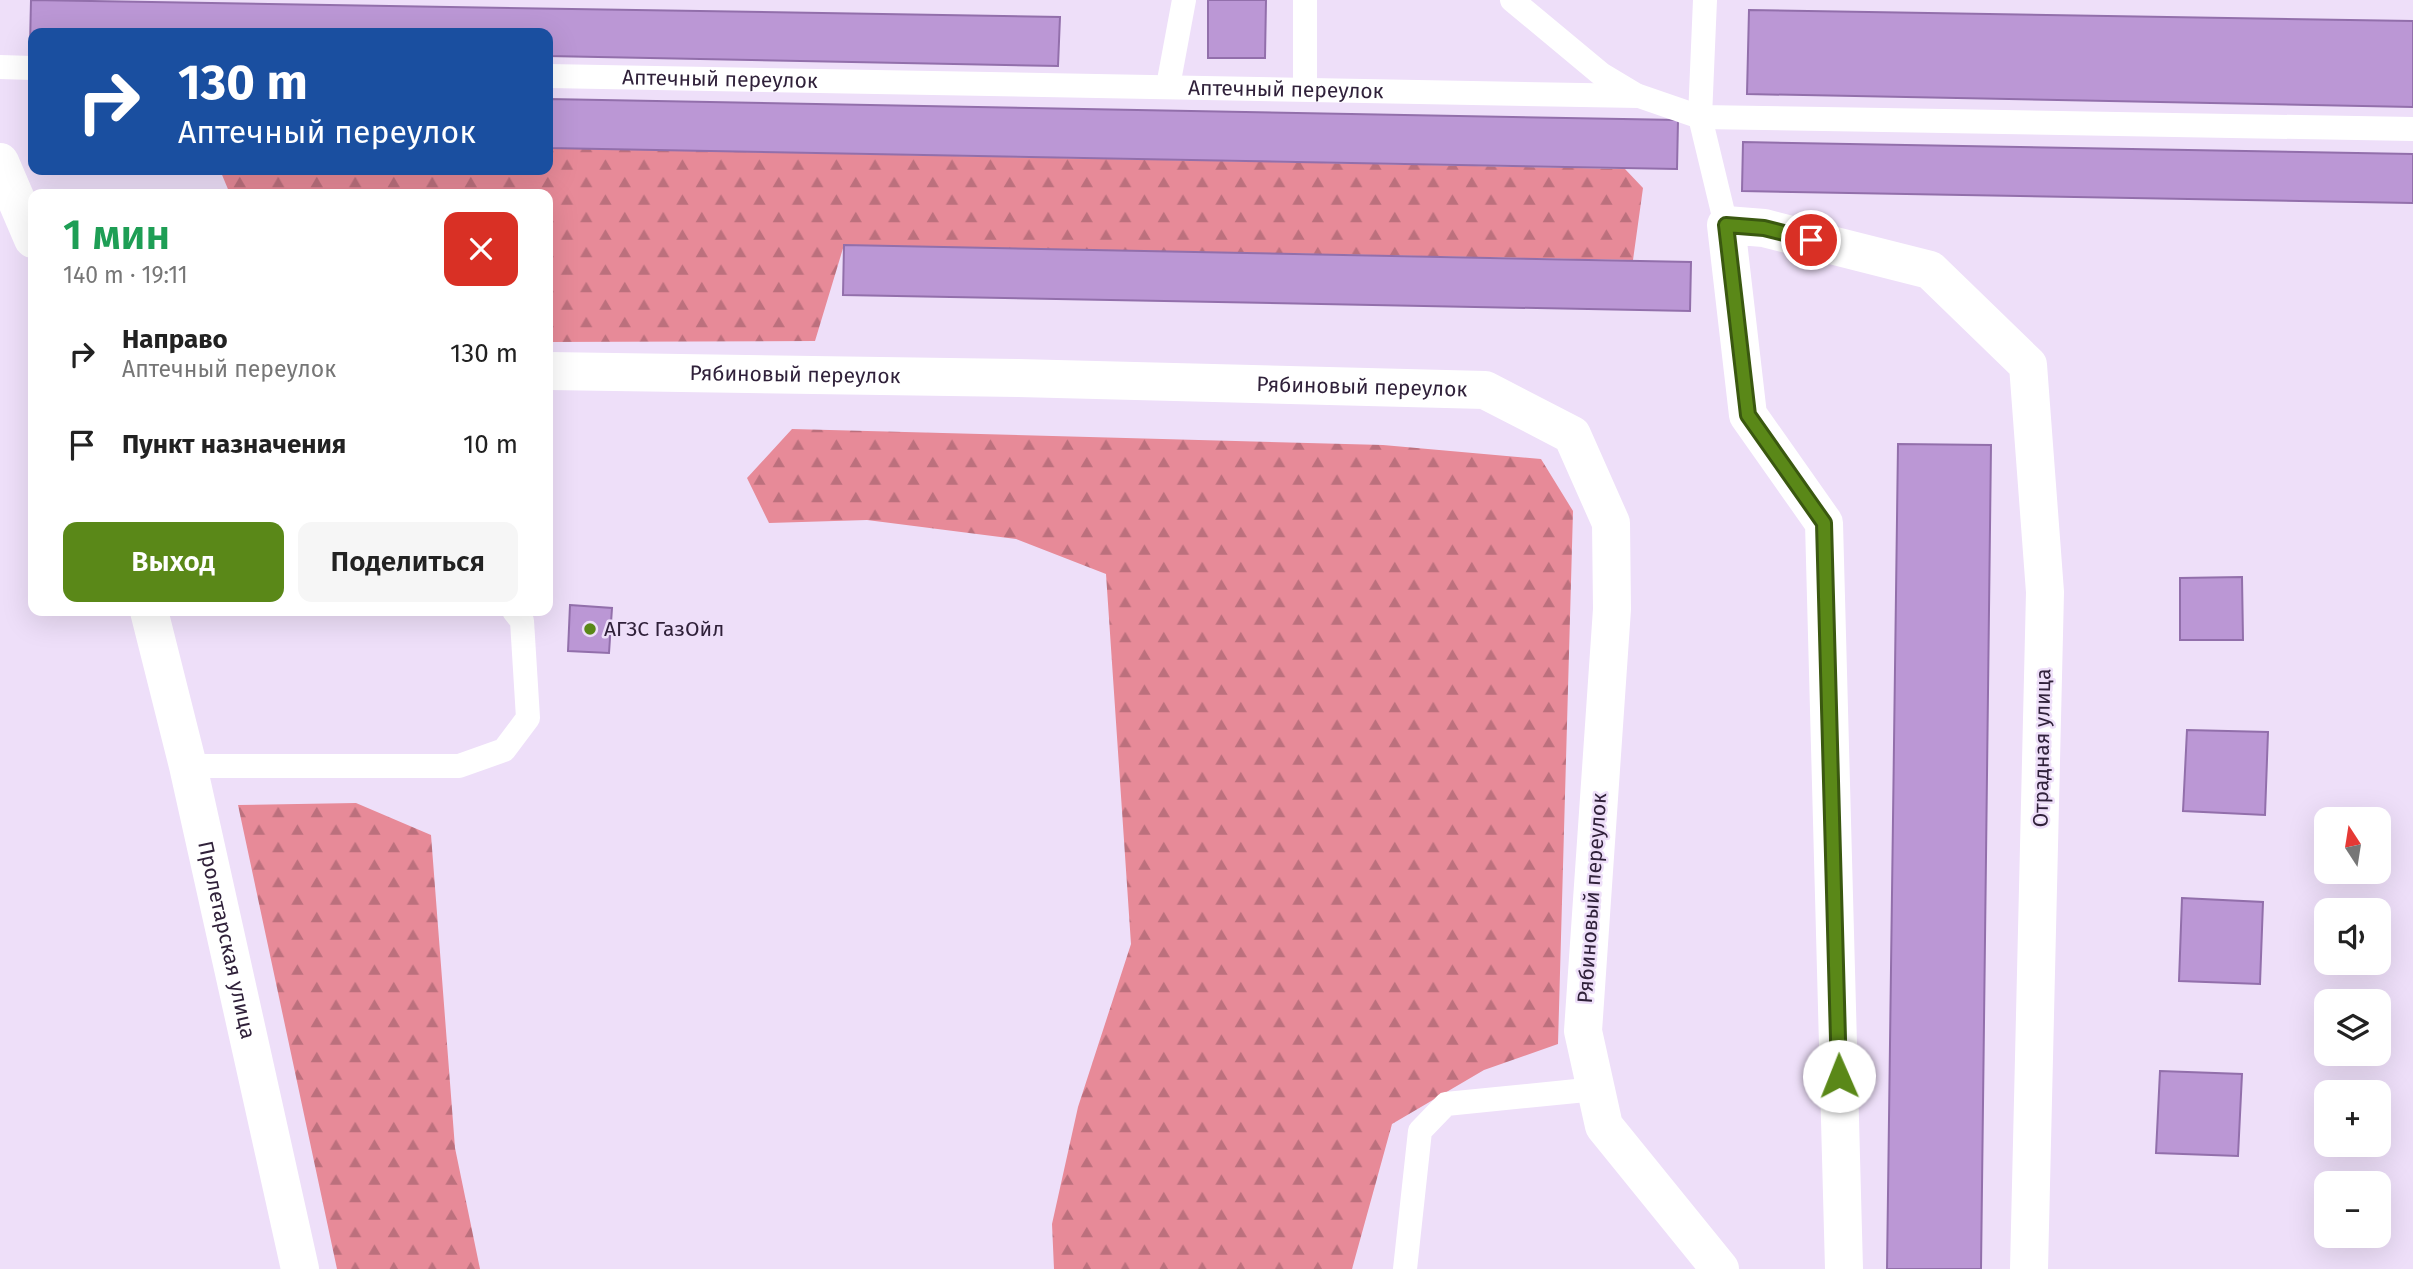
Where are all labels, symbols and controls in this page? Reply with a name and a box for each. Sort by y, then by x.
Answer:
text: 130 m [178,53,308,112]
icon: right [63,56,154,147]
street label: Аптечный переулок [622,64,818,94]
street label: Аптечный переулок [1188,75,1384,104]
text: Аптечный переулок [178,113,476,151]
text: 1 мин [63,210,170,260]
pin [1781,210,1841,270]
button: close [444,212,518,286]
icon: arrive [1792,221,1830,259]
text: 140 m · 19:11 [63,261,188,289]
text: Направо [122,324,228,355]
icon: right [63,335,101,373]
text: 130 m [450,338,518,369]
text: Аптечный переулок [122,355,336,383]
street label: Рябиновый переулок [689,360,901,389]
street label: Рябиновый переулок [1256,371,1468,403]
icon: arrive [63,426,101,464]
text: Пункт назначения [122,429,346,460]
text: 10 m [463,429,518,460]
button: Выход [63,522,284,602]
button: Поделиться [298,522,518,602]
place label: АГЗС ГазОйл [604,616,724,642]
marker: АГЗС ГазОйл [582,621,598,637]
street label: Отрадная улица [2028,668,2056,828]
street label: Рябиновый переулок [1572,792,1612,1004]
north arrow [2314,807,2390,884]
map controls [2314,807,2391,1248]
street label: Пролетарская улица [192,838,261,1041]
button: sound [2314,898,2391,975]
button: layers [2314,989,2391,1066]
position arrow [1802,1039,1876,1113]
button: + [2314,1080,2391,1157]
button: − [2314,1171,2391,1248]

